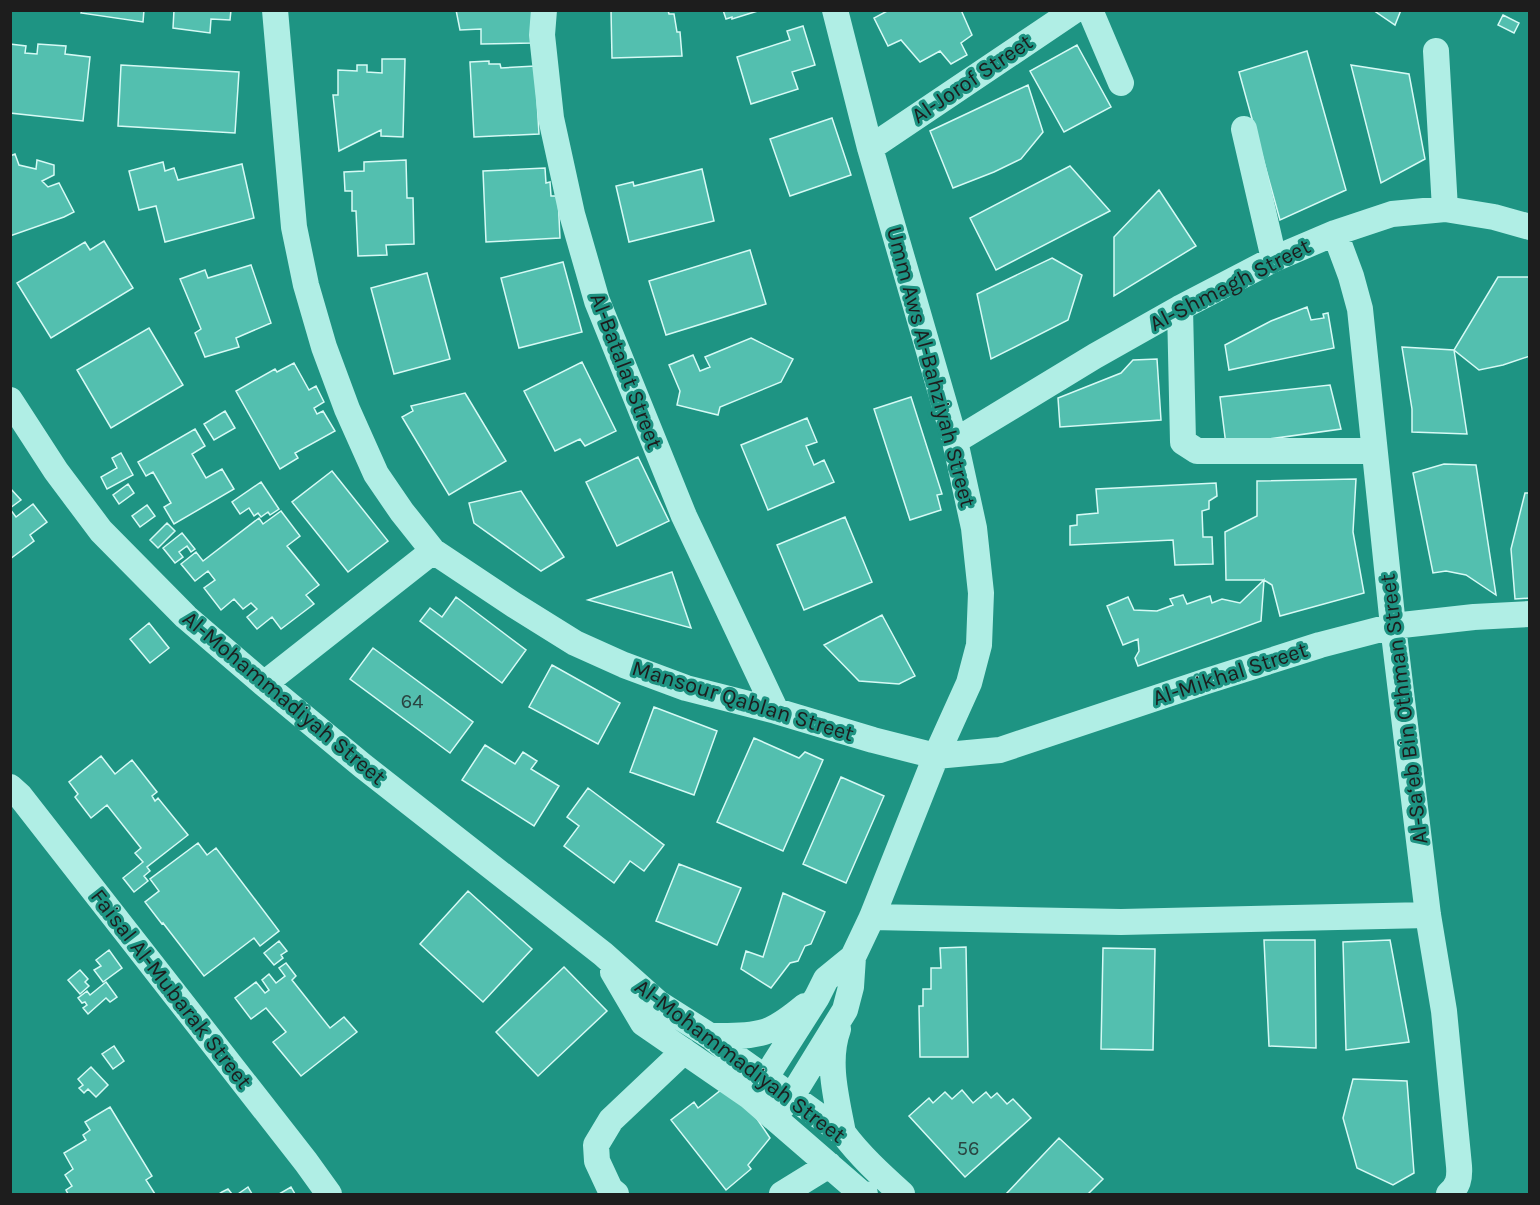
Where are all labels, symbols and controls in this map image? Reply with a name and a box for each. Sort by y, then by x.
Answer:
street label: Al-Jorof Street [906,29,1038,129]
street label: Umm Aws Al-Bahziyah Street [881,224,981,510]
street label: Al-Shmagh Street [1145,233,1315,337]
street label: Al-Batalat Street [584,289,668,453]
street label: Al-Sa‘eb Bin Othman Street [1375,572,1433,846]
street label: Al-Mohammadiyah Street [177,606,391,790]
street label: Al-Mikhal Street [1149,637,1311,711]
street label: Mansour Qablan Street [629,655,857,747]
house number: 64 [401,690,423,713]
street label: Faisal Al-Mubarak Street [85,884,257,1094]
street label: Al-Mohammadiyah Street [630,973,850,1149]
house number: 56 [957,1137,979,1160]

